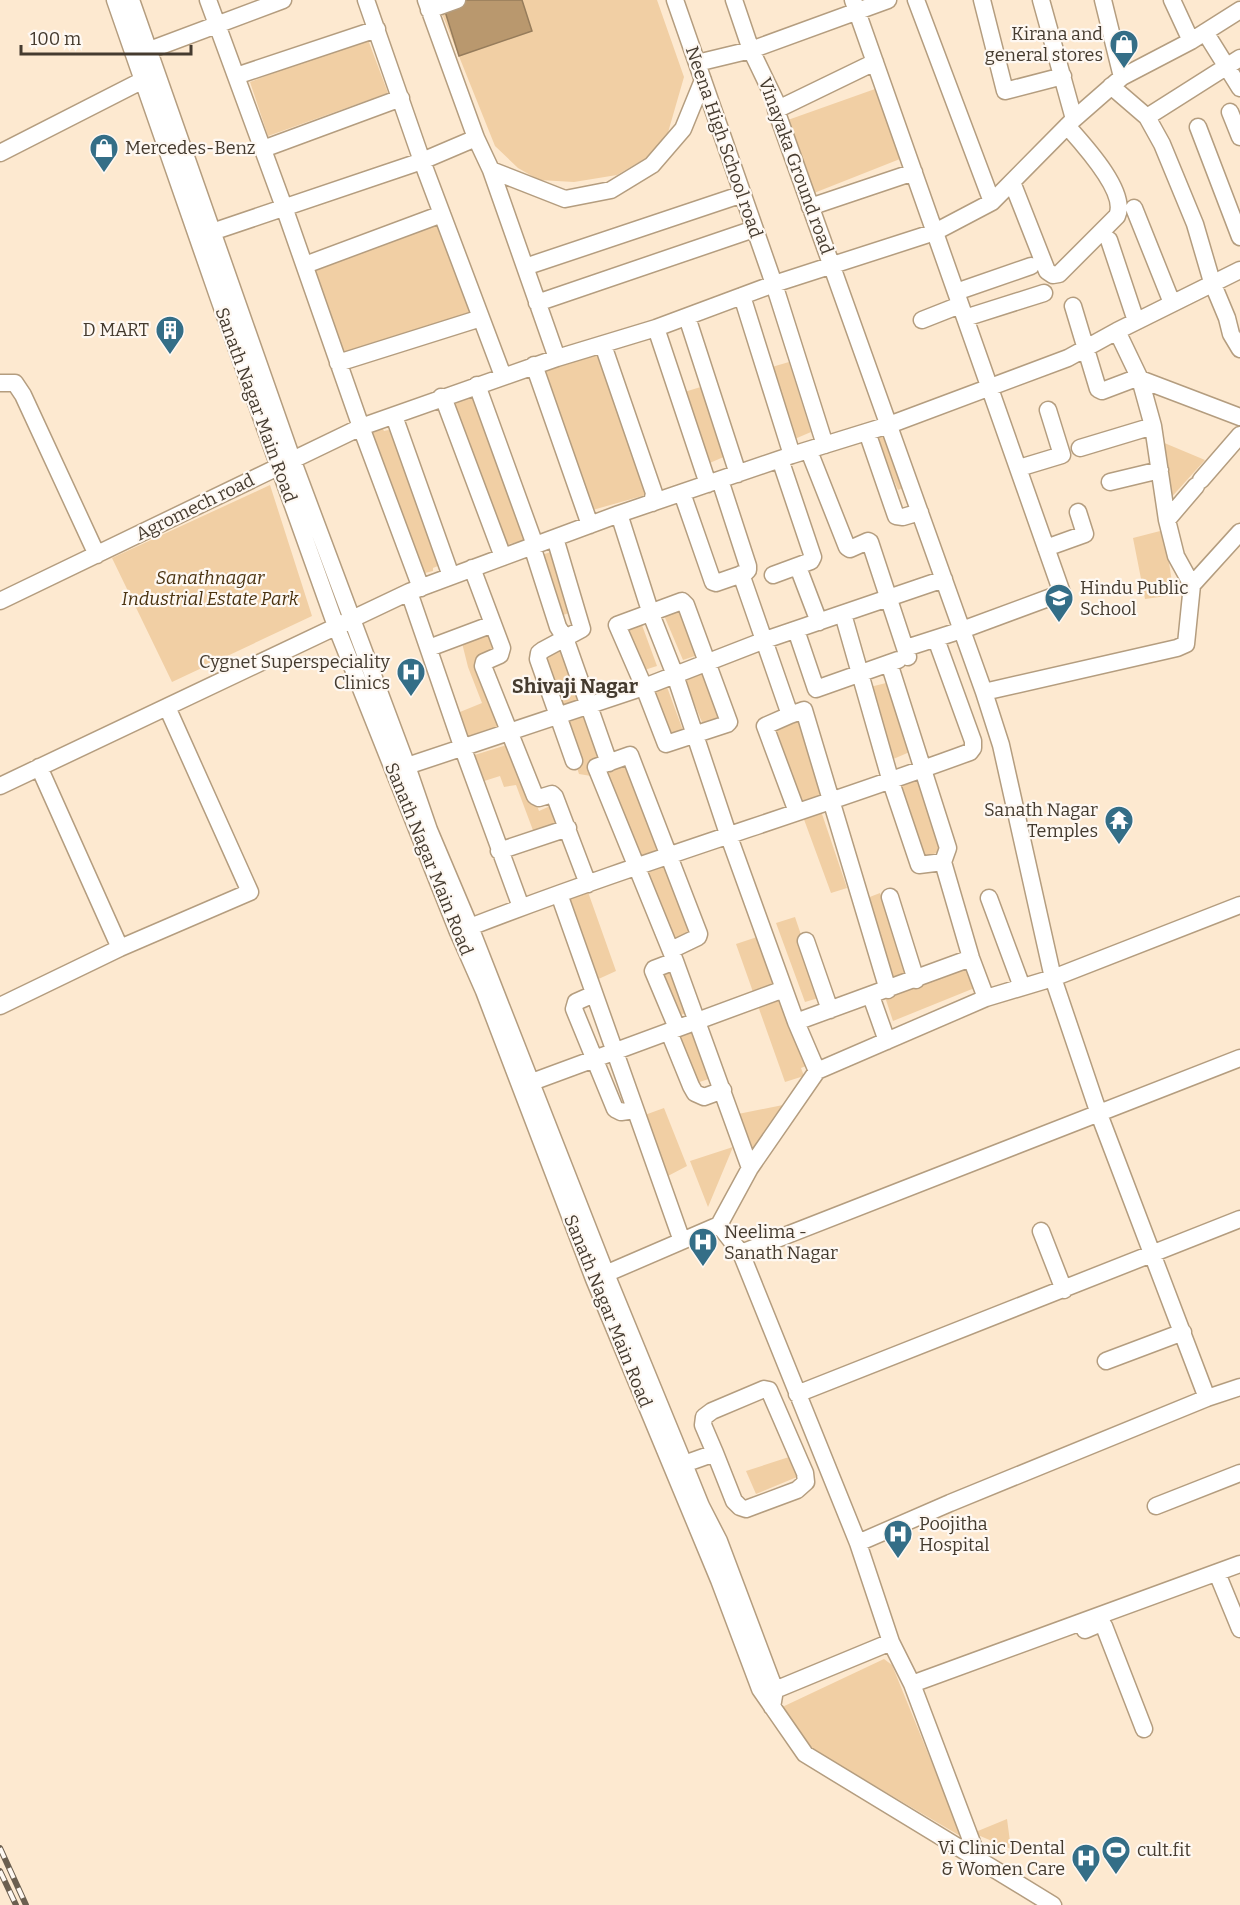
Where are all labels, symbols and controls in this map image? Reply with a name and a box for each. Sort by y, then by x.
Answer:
scale bar [21,18,190,56]
place label: Kirana and general stores [985,23,1103,66]
text: 100 m [30,28,81,50]
shop icon: Kirana and general stores [1108,28,1140,70]
street label: Neena High School road [681,43,767,241]
street label: Vinayaka Ground road [754,75,838,258]
shop icon: Mercedes-Benz [88,132,120,174]
place label: Mercedes-Benz [125,137,256,159]
street label: Sanath Nagar Main Road [210,304,302,506]
building icon: D MART [154,314,186,356]
place label: D MART [83,319,149,341]
street label: Agromech road [132,469,258,545]
park label: Sanathnagar Industrial Estate Park [122,567,299,610]
place label: Hindu Public School [1080,577,1188,620]
school or university icon: Hindu Public School [1043,582,1075,624]
place label: Cygnet Superspeciality Clinics [199,651,390,694]
hospital icon: Cygnet Superspeciality Clinics [395,656,427,698]
district label: Shivaji Nagar [512,674,639,698]
street label: Sanath Nagar Main Road [380,759,478,959]
place label: Sanath Nagar Temples [984,799,1098,842]
temple icon: Sanath Nagar Temples [1103,804,1135,846]
street label: Sanath Nagar Main Road [559,1211,657,1411]
place label: Neelima - Sanath Nagar [724,1221,838,1264]
hospital icon: Neelima - Sanath Nagar [687,1226,719,1268]
place label: Poojitha Hospital [919,1513,989,1556]
hospital icon: Poojitha Hospital [882,1518,914,1560]
sports icon: cult.fit [1100,1834,1132,1876]
place label: Vi Clinic Dental & Women Care [938,1837,1065,1880]
place label: cult.fit [1137,1839,1191,1861]
hospital icon: Vi Clinic Dental & Women Care [1070,1842,1102,1884]

